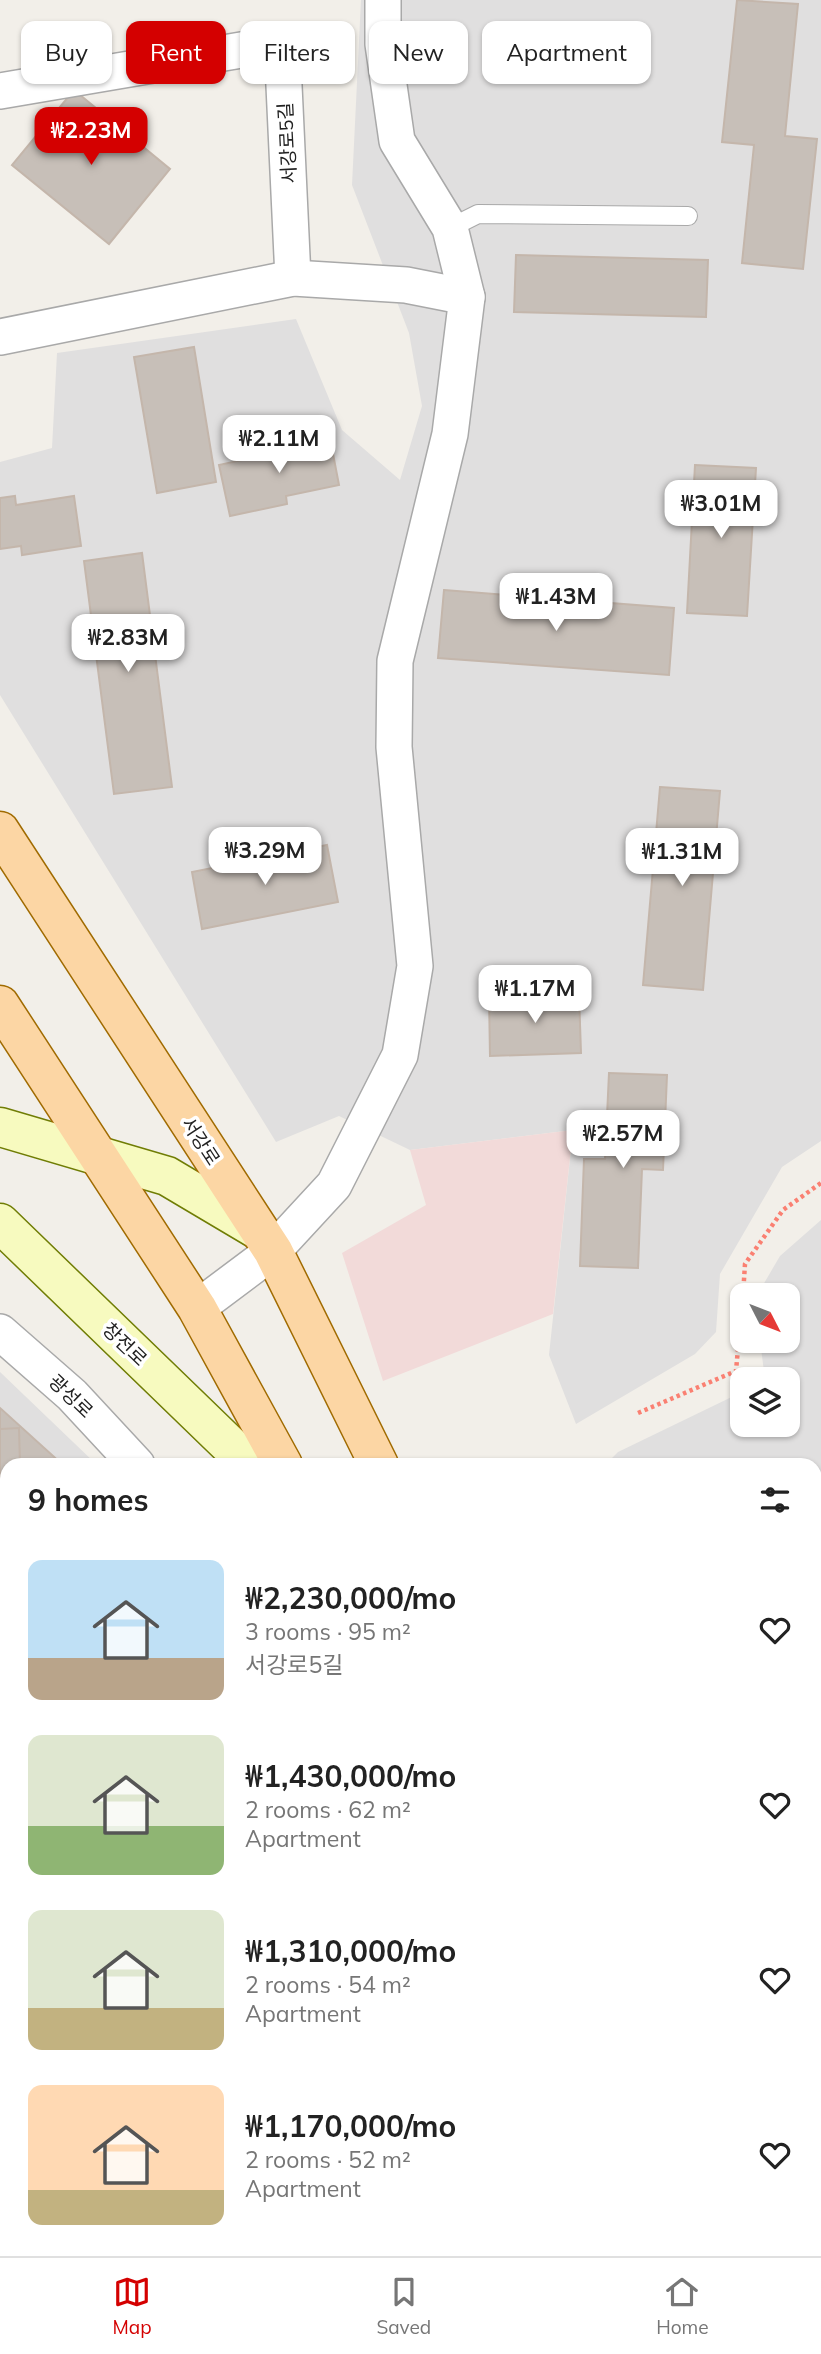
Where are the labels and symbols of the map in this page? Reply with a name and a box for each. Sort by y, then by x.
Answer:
street label: 서강로5길 [273,102,301,184]
pin: ₩2.23M [34,108,148,167]
pin: ₩2.11M [222,416,336,475]
pin: ₩3.01M [664,480,778,540]
pin: ₩1.43M [499,574,613,633]
pin: ₩2.83M [71,614,185,674]
pin: ₩3.29M [208,828,322,887]
pin: ₩1.31M [625,828,739,888]
pin: ₩1.17M [478,965,592,1025]
pin: ₩2.57M [566,1110,680,1170]
street label: 서강로 [177,1112,225,1170]
north arrow [730,1283,800,1353]
street label: 창전로 [98,1317,152,1371]
street label: 광성로 [44,1369,98,1423]

